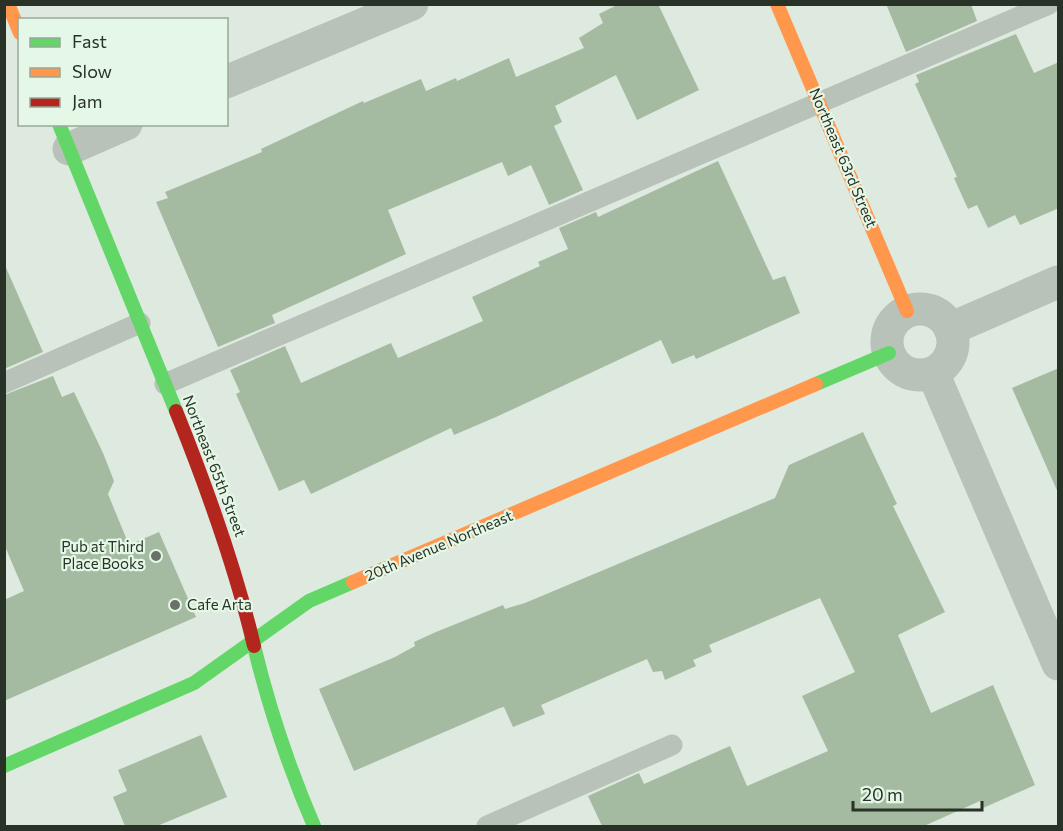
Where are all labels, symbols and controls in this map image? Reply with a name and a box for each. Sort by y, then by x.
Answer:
legend [18,18,228,126]
text: Fast [72,30,107,52]
text: Slow [72,60,112,82]
street label: Northeast 63rd Street [806,85,881,230]
text: Jam [72,90,102,112]
street label: Northeast 65th Street [180,392,250,539]
street label: 20th Avenue Northeast [362,506,515,584]
place label: Pub at Third Place Books [61,537,144,572]
marker: Pub at Third Place Books [149,549,163,563]
place label: Cafe Arta [187,595,252,613]
marker: Cafe Arta [168,598,182,612]
scale bar [853,774,982,812]
text: 20 m [862,783,903,805]

